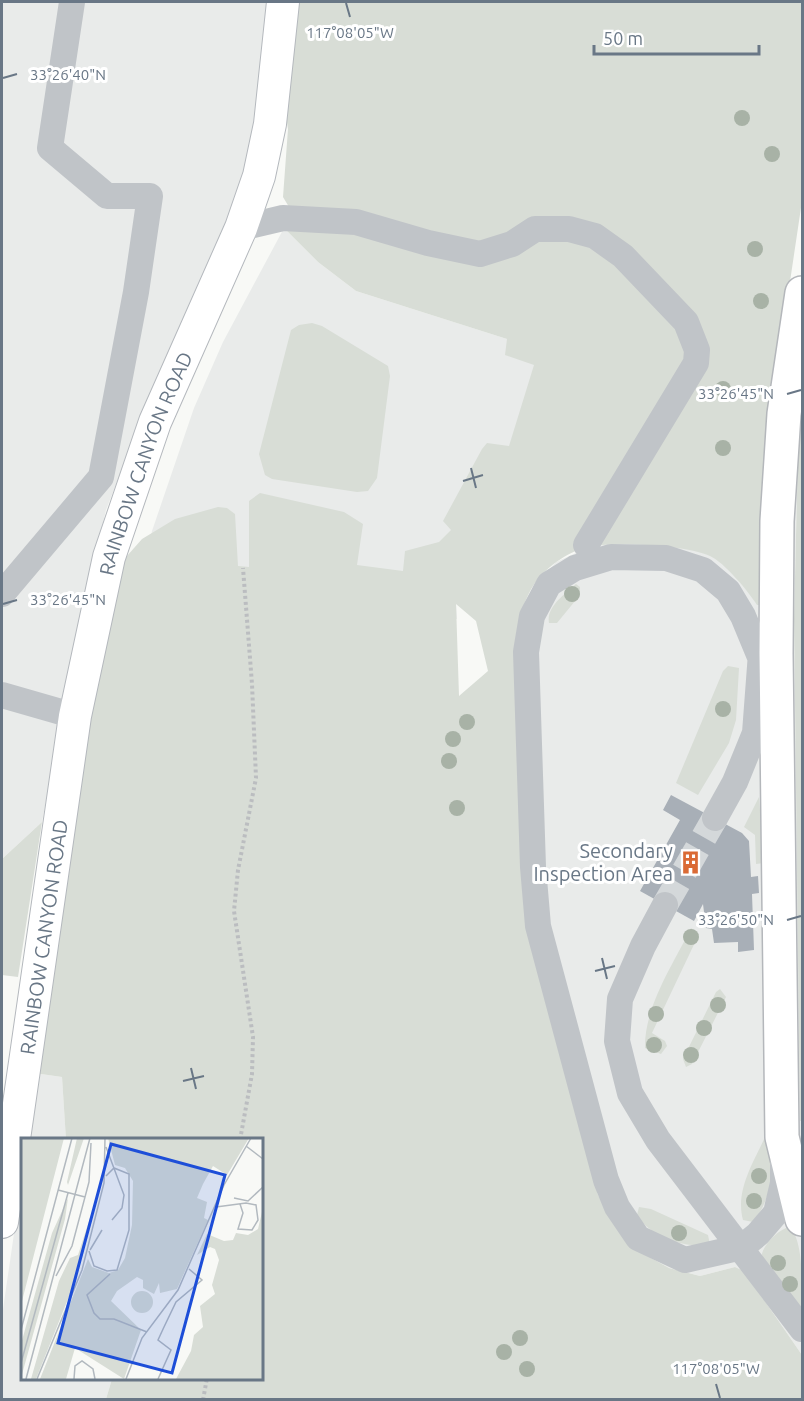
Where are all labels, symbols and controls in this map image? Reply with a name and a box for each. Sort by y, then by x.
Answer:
scale bar [594,18,759,56]
text: 117°08'05"W [306,24,394,41]
text: 50 m [603,28,643,48]
text: 33°26'40"N [30,66,106,83]
street label: RAINBOW CANYON ROAD [94,348,196,577]
text: 33°26'45"N [698,385,774,402]
text: 33°26'45"N [30,591,106,608]
street label: RAINBOW CANYON ROAD [15,818,71,1056]
place label: Secondary Inspection Area [533,839,673,885]
building icon: Secondary Inspection Area [678,849,704,875]
text: 33°26'50"N [698,911,774,928]
inset map [21,1138,262,1380]
text: 117°08'05"W [672,1360,760,1377]

